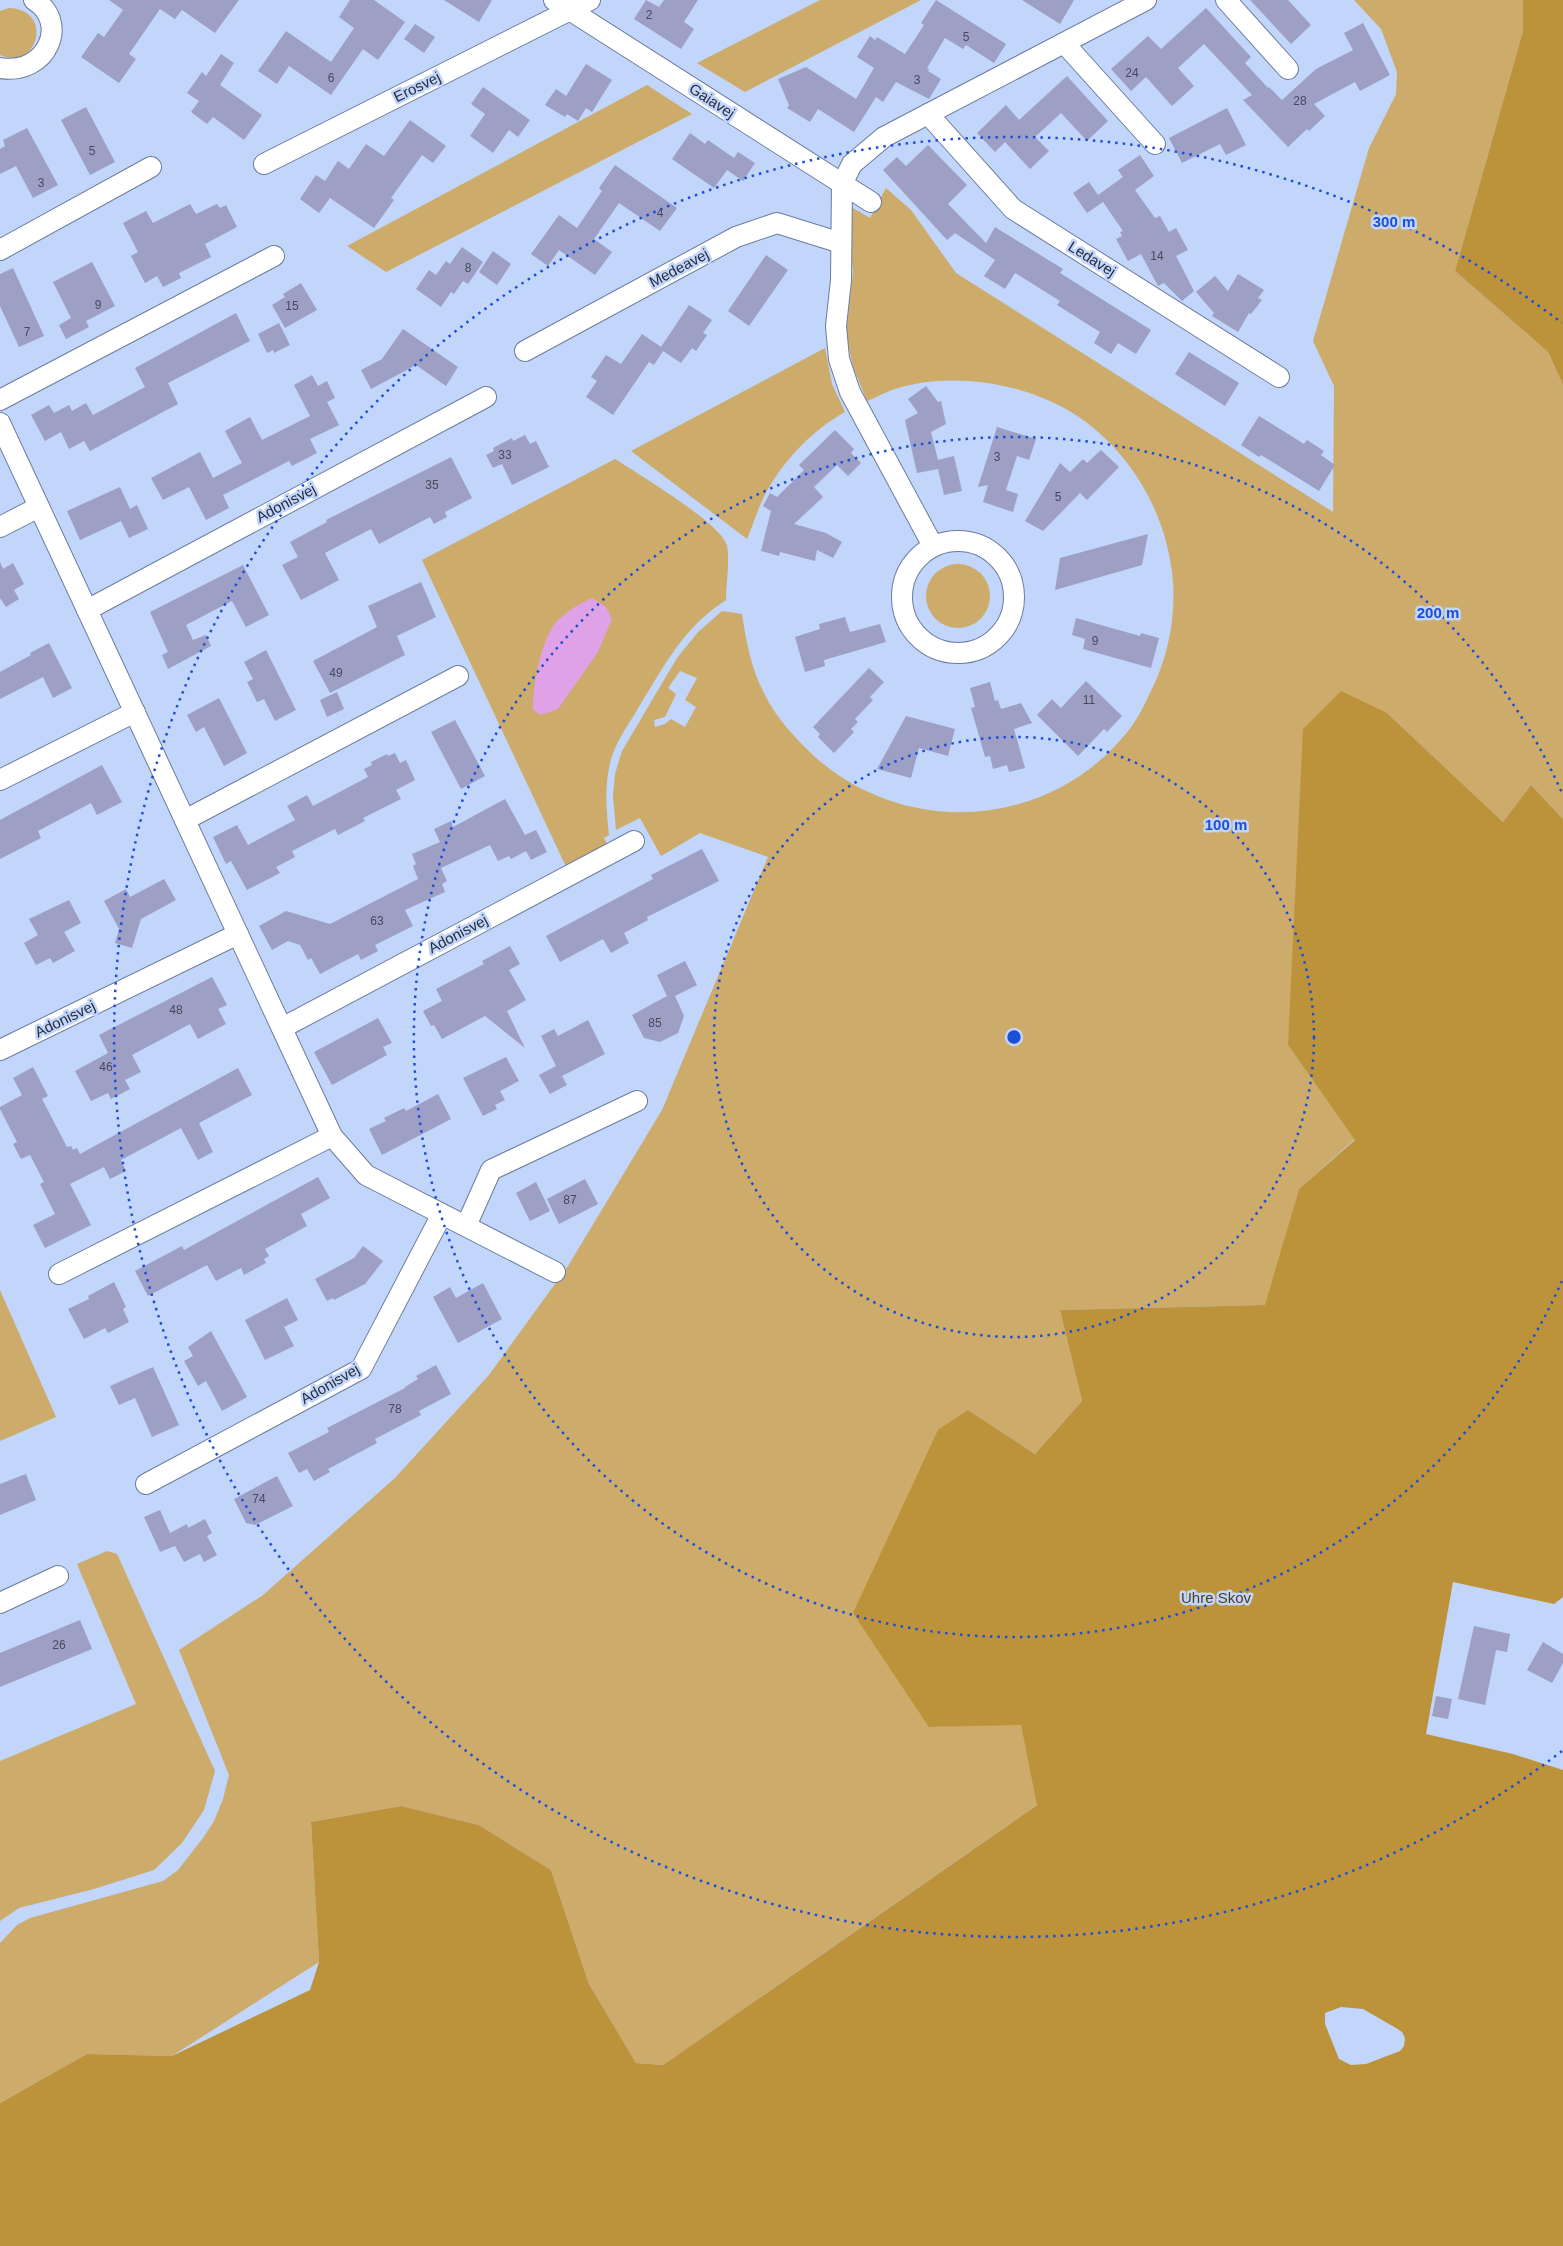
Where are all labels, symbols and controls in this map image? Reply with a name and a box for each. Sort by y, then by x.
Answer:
house number: 2 [646,8,653,22]
house number: 5 [963,30,970,44]
house number: 24 [1125,66,1139,80]
street label: Erosvej [391,68,443,105]
house number: 6 [328,71,335,85]
house number: 3 [914,73,921,87]
street label: Gaiavej [686,80,738,122]
house number: 28 [1293,94,1307,108]
house number: 5 [89,144,96,158]
house number: 3 [38,176,45,190]
house number: 4 [657,206,664,220]
text: 300 m [1373,213,1415,230]
street label: Ledavej [1065,237,1119,280]
street label: Medeavej [646,245,711,290]
house number: 14 [1150,249,1164,263]
house number: 8 [465,261,472,275]
house number: 9 [95,298,102,312]
house number: 15 [285,299,299,313]
house number: 7 [24,325,31,339]
house number: 33 [498,448,512,462]
house number: 3 [994,450,1001,464]
house number: 35 [425,478,439,492]
street label: Adonisvej [253,480,318,525]
house number: 5 [1055,490,1062,504]
text: 200 m [1417,604,1459,621]
house number: 9 [1092,634,1099,648]
house number: 49 [329,666,343,680]
house number: 11 [1083,693,1096,707]
text: 100 m [1205,816,1247,833]
street label: Adonisvej [425,911,490,956]
house number: 63 [370,914,384,928]
street label: Adonisvej [32,997,98,1040]
house number: 48 [169,1003,183,1017]
house number: 85 [648,1016,662,1030]
centre of rings [1005,1028,1023,1046]
house number: 46 [99,1060,113,1074]
house number: 87 [563,1193,577,1207]
street label: Adonisvej [297,1360,362,1407]
house number: 78 [388,1402,402,1416]
house number: 74 [252,1492,266,1506]
park label: Uhre Skov [1181,1589,1252,1606]
house number: 26 [52,1638,66,1652]

